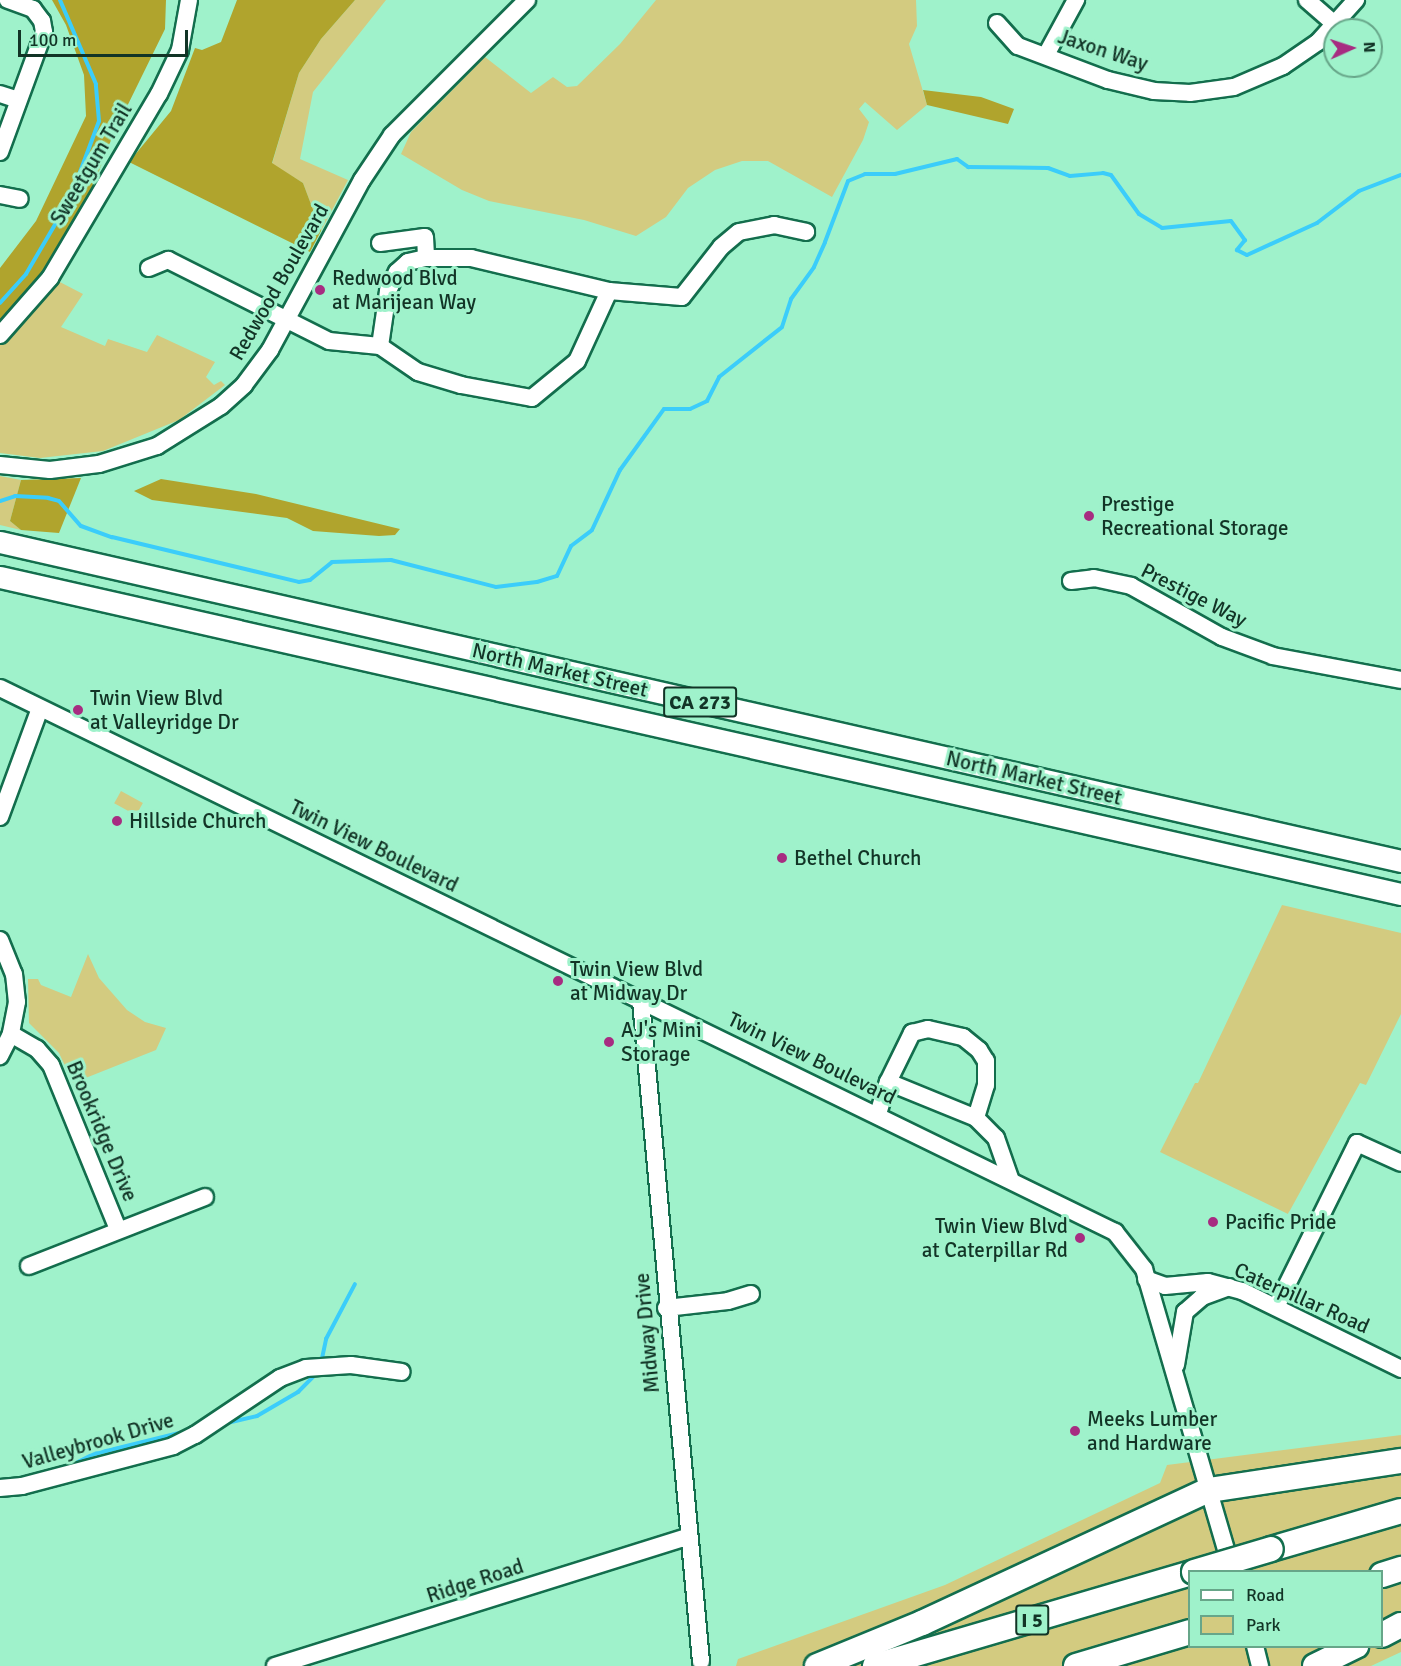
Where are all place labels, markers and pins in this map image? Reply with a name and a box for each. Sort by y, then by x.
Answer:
place label: Redwood Blvd at Marijean Way [332,265,476,315]
marker: Redwood Blvd at Marijean Way [313,283,327,297]
place label: Prestige Recreational Storage [1101,491,1288,541]
marker: Prestige Recreational Storage [1082,509,1096,523]
place label: Twin View Blvd at Valleyridge Dr [90,685,239,735]
marker: Twin View Blvd at Valleyridge Dr [71,703,85,717]
place label: Hillside Church [129,808,266,834]
marker: Hillside Church [110,814,124,828]
place label: Bethel Church [794,845,922,871]
marker: Bethel Church [775,851,789,865]
place label: Twin View Blvd at Midway Dr [570,956,703,1006]
marker: Twin View Blvd at Midway Dr [551,974,565,988]
place label: AJ's Mini Storage [621,1017,702,1067]
marker: AJ's Mini Storage [602,1035,616,1049]
place label: Pacific Pride [1225,1209,1336,1235]
place label: Twin View Blvd at Caterpillar Rd [922,1213,1068,1263]
marker: Pacific Pride [1206,1215,1220,1229]
marker: Twin View Blvd at Caterpillar Rd [1073,1231,1087,1245]
place label: Meeks Lumber and Hardware [1087,1406,1217,1456]
marker: Meeks Lumber and Hardware [1068,1424,1082,1438]

